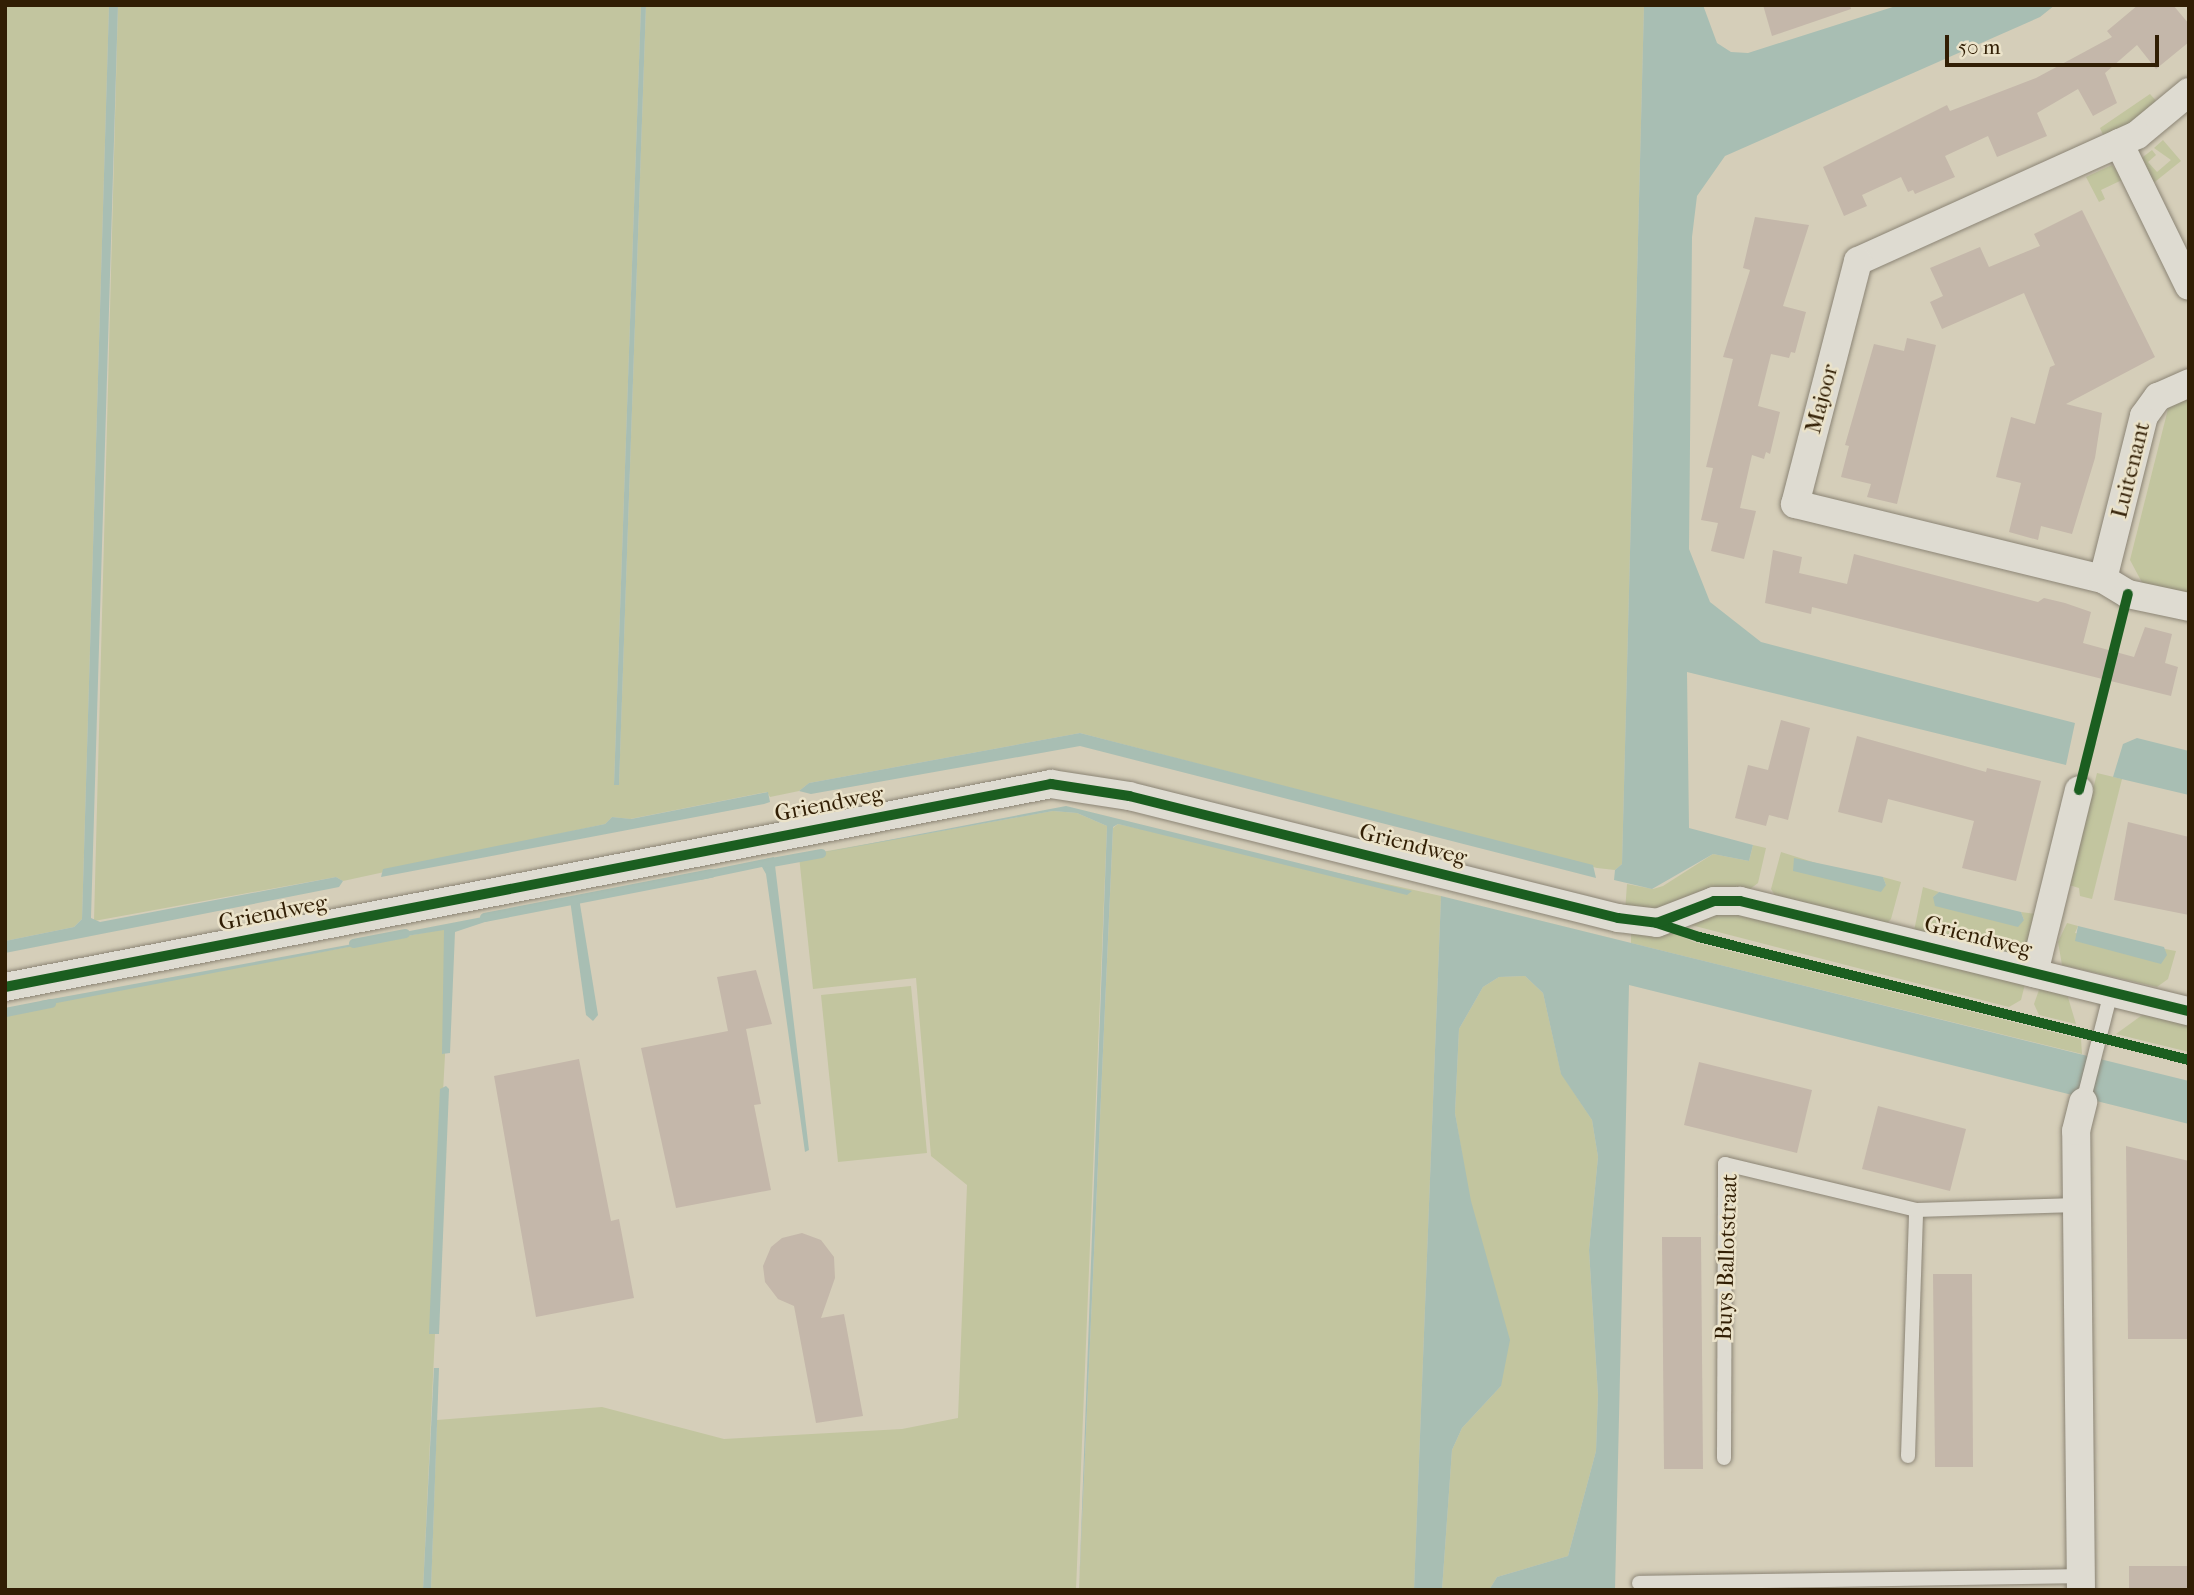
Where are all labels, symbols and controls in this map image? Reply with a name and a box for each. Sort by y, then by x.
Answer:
scale bar [1949,21,2162,65]
text: 50 m [1958,35,2001,59]
street label: Majoor [1800,361,1844,437]
street label: Luitenant [2106,419,2156,521]
street label: Griendweg [772,780,886,828]
street label: Griendweg [1356,818,1470,872]
street label: Griendweg [216,889,330,937]
street label: Griendweg [1921,910,2035,964]
street label: Buys Ballotstraat [1710,1173,1744,1341]

